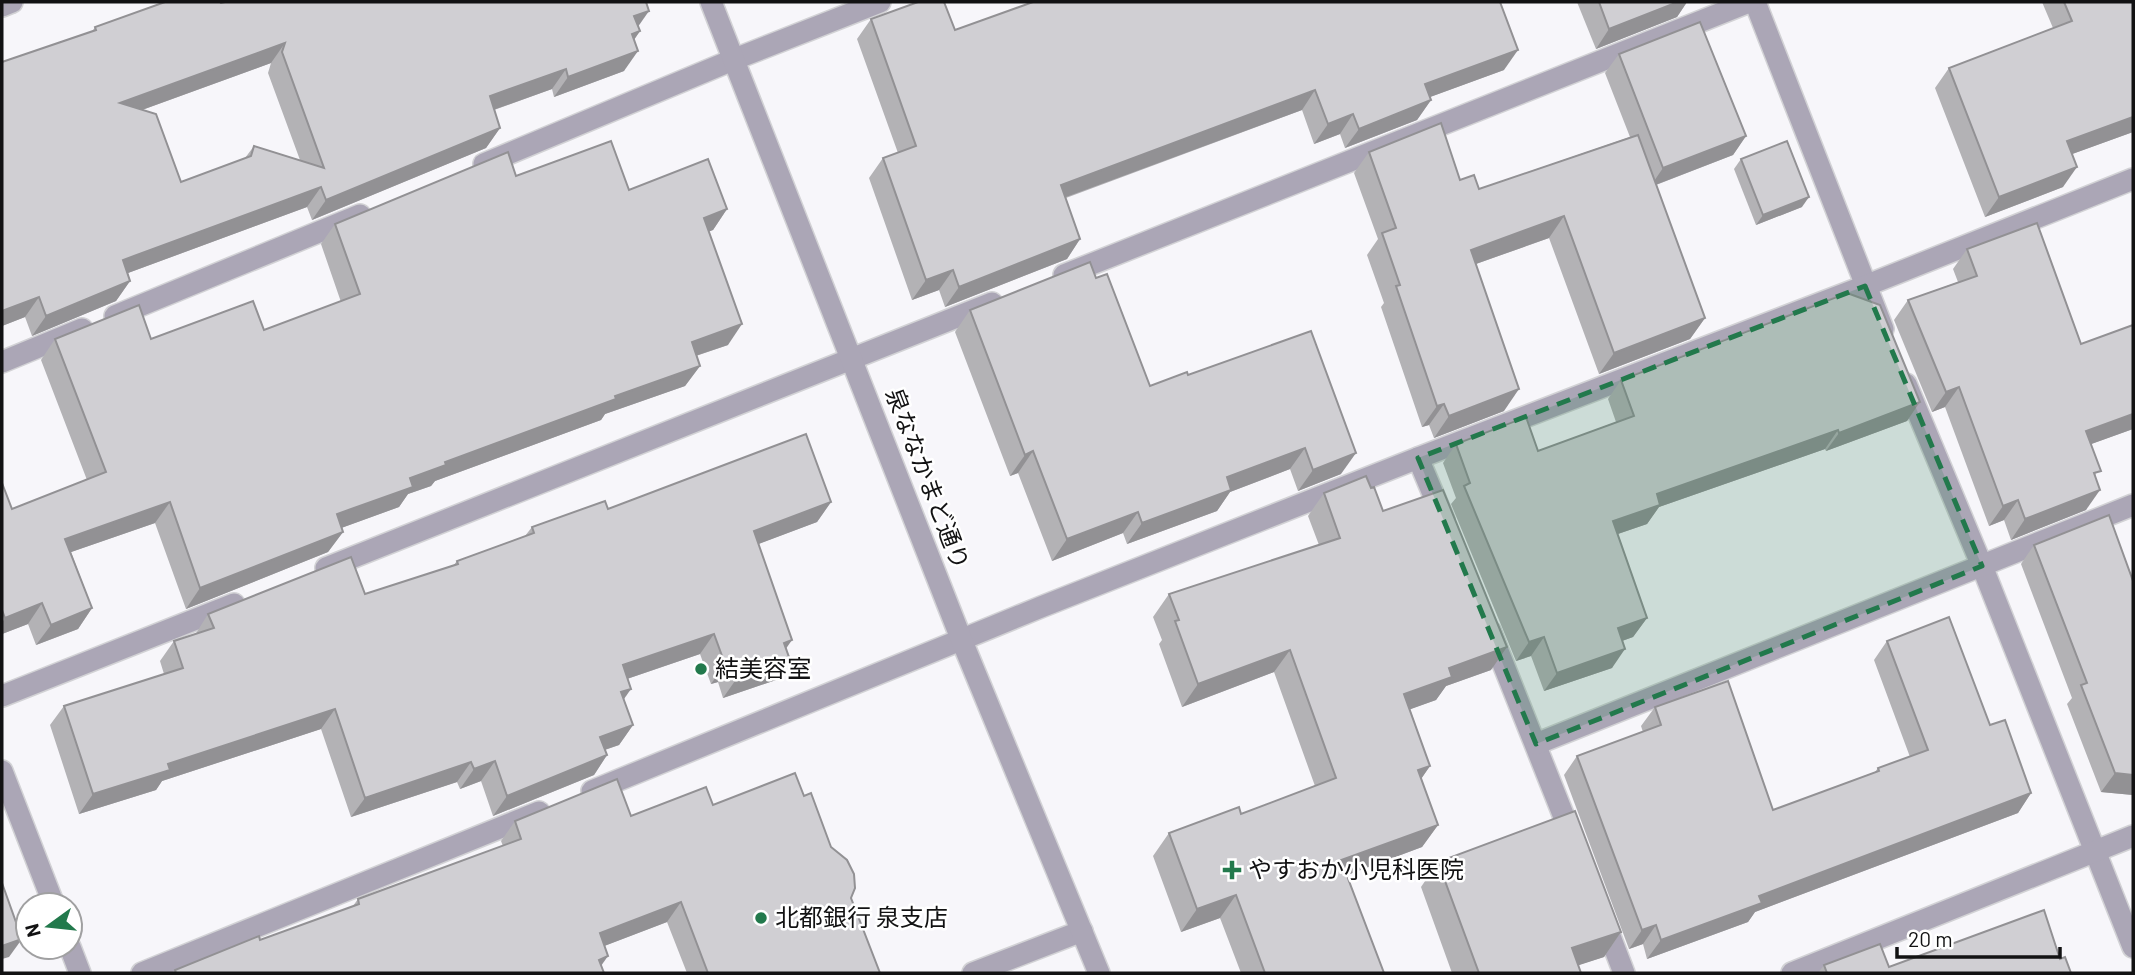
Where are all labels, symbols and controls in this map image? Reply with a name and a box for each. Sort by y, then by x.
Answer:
street label: 泉ななかまど通り [880,384,976,573]
place label: 結美容室 [715,653,811,682]
marker: 結美容室 [693,661,709,677]
place label: やすおか小児科医院 [1248,854,1464,883]
marker: やすおか小児科医院 [1222,860,1242,880]
north arrow [14,891,84,961]
place label: 北都銀行 泉支店 [775,902,948,931]
marker: 北都銀行 泉支店 [753,910,769,926]
scale bar [1897,916,2060,960]
text: N [19,921,45,940]
text: 20 m [1908,926,1953,951]

